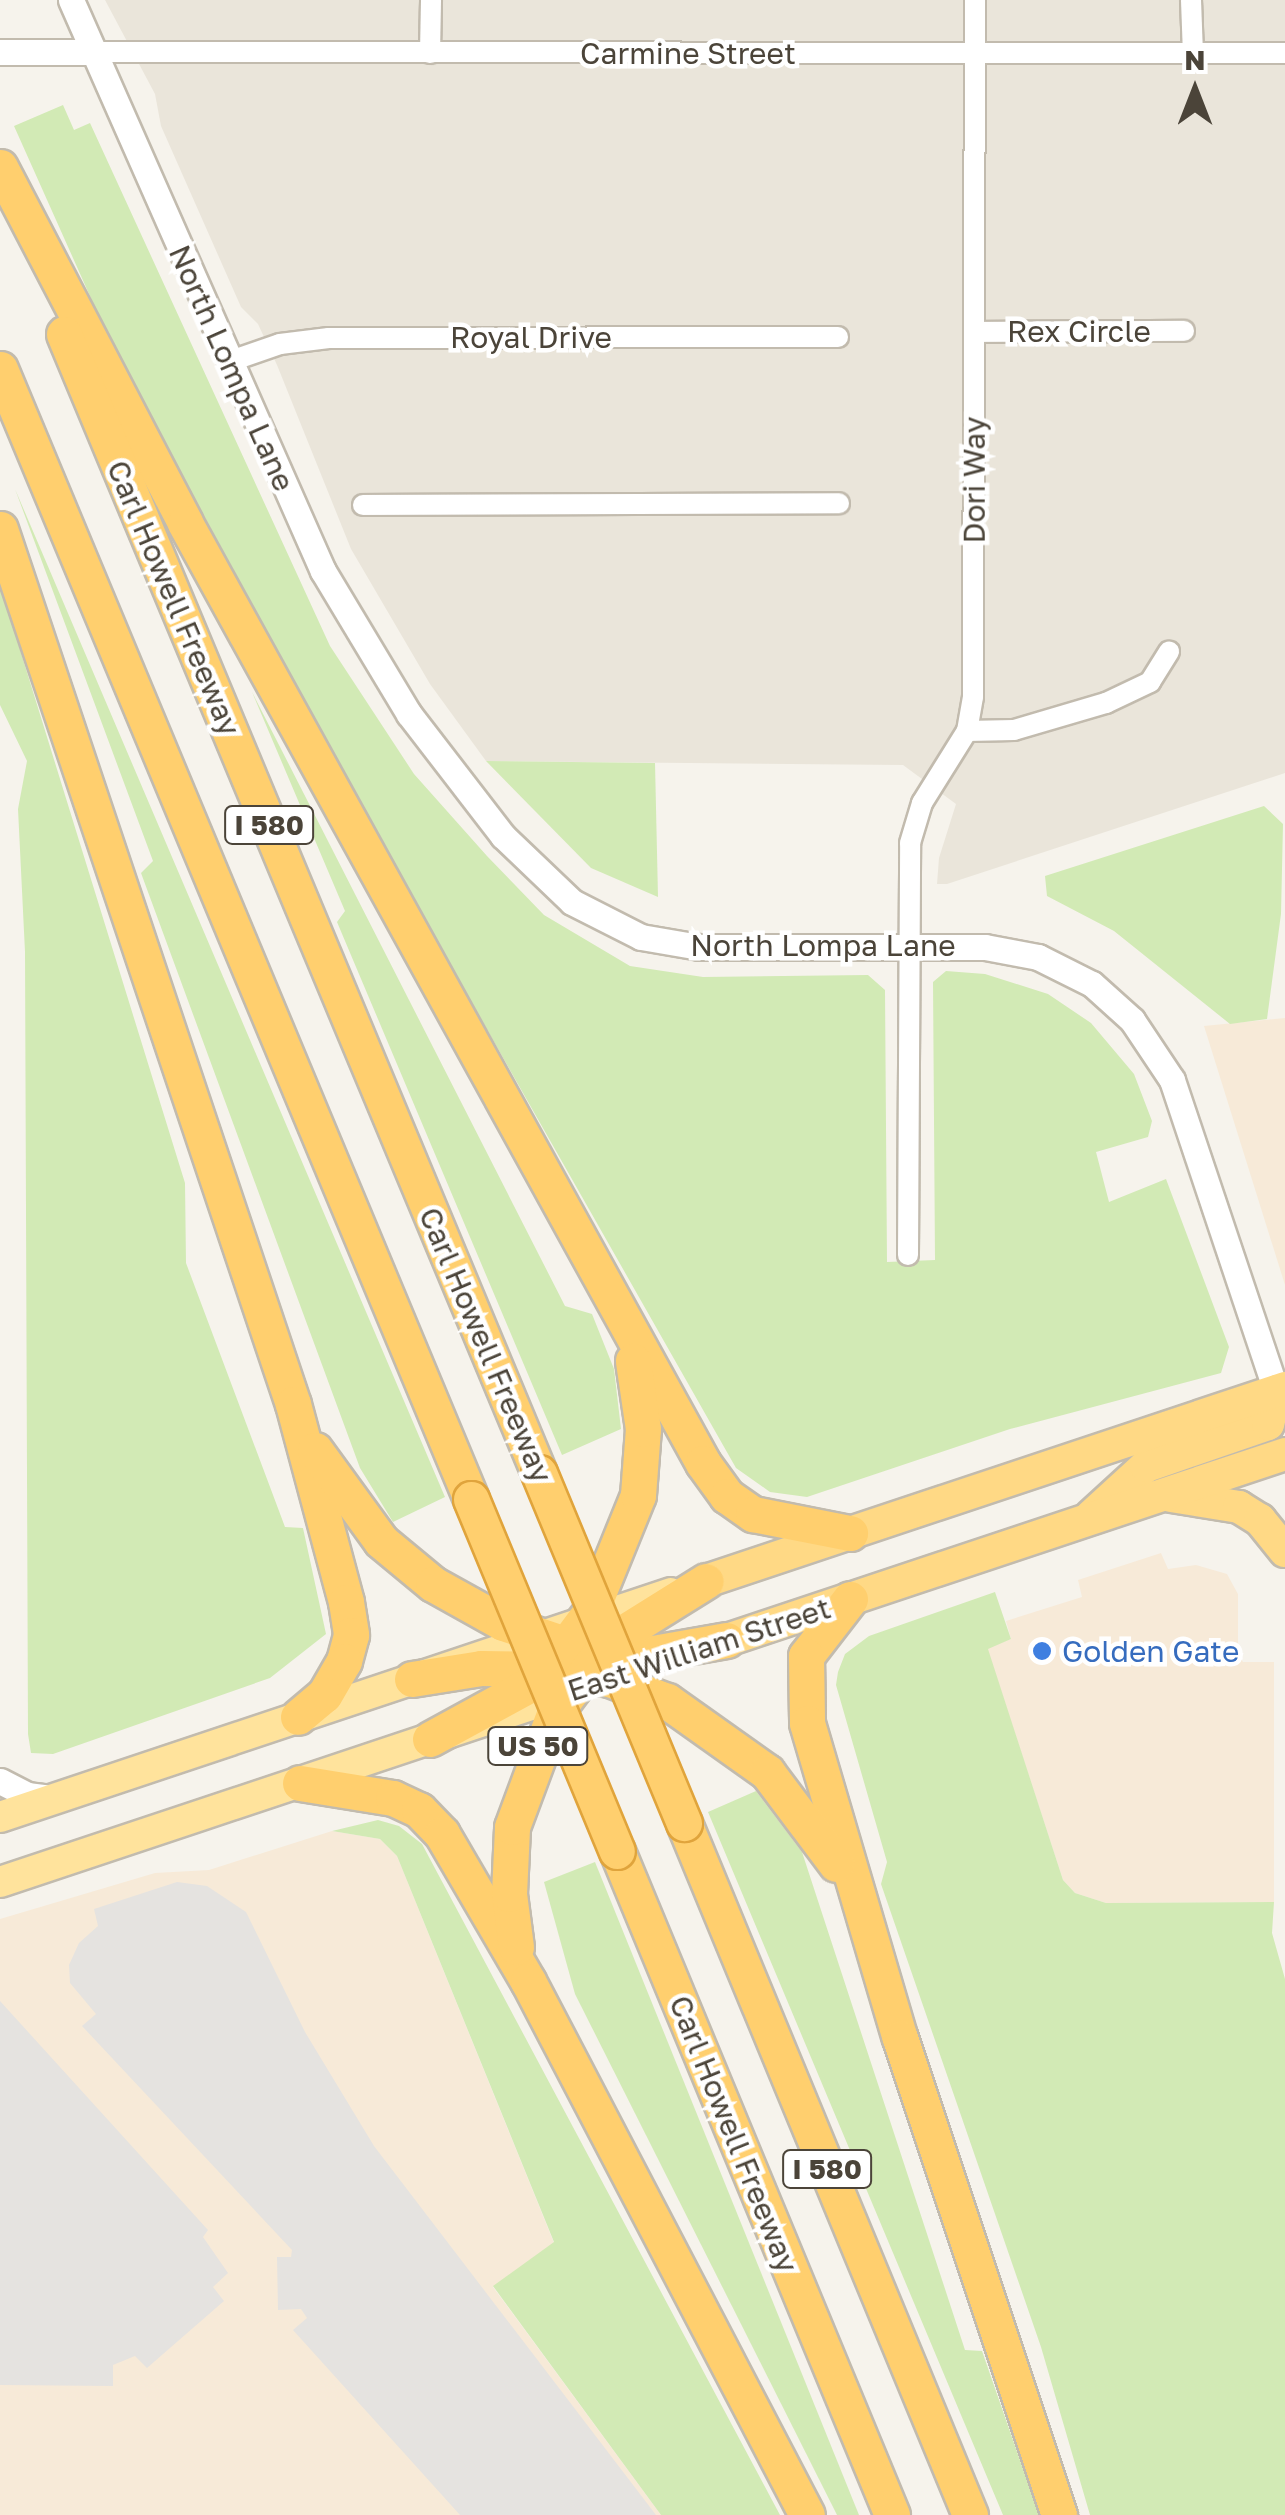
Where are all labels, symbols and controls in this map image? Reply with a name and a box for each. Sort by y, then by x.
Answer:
street label: Carmine Street [580,35,796,71]
north arrow [1145,40,1245,140]
text: N [1184,43,1206,76]
street label: North Lompa Lane [162,239,302,497]
street label: Rex Circle [1007,313,1151,349]
street label: Royal Drive [450,319,612,355]
street label: Dori Way [956,417,992,543]
street label: Carl Howell Freeway [100,455,248,741]
road number: I 580 [224,802,314,848]
street label: North Lompa Lane [690,927,956,963]
street label: Carl Howell Freeway [412,1202,560,1488]
street label: East William Street [563,1590,835,1708]
place label: Golden Gate [1062,1633,1239,1669]
marker: Golden Gate [1031,1640,1053,1662]
road number: US 50 [486,1723,590,1769]
street label: Carl Howell Freeway [662,1990,806,2278]
road number: I 580 [782,2146,872,2192]

